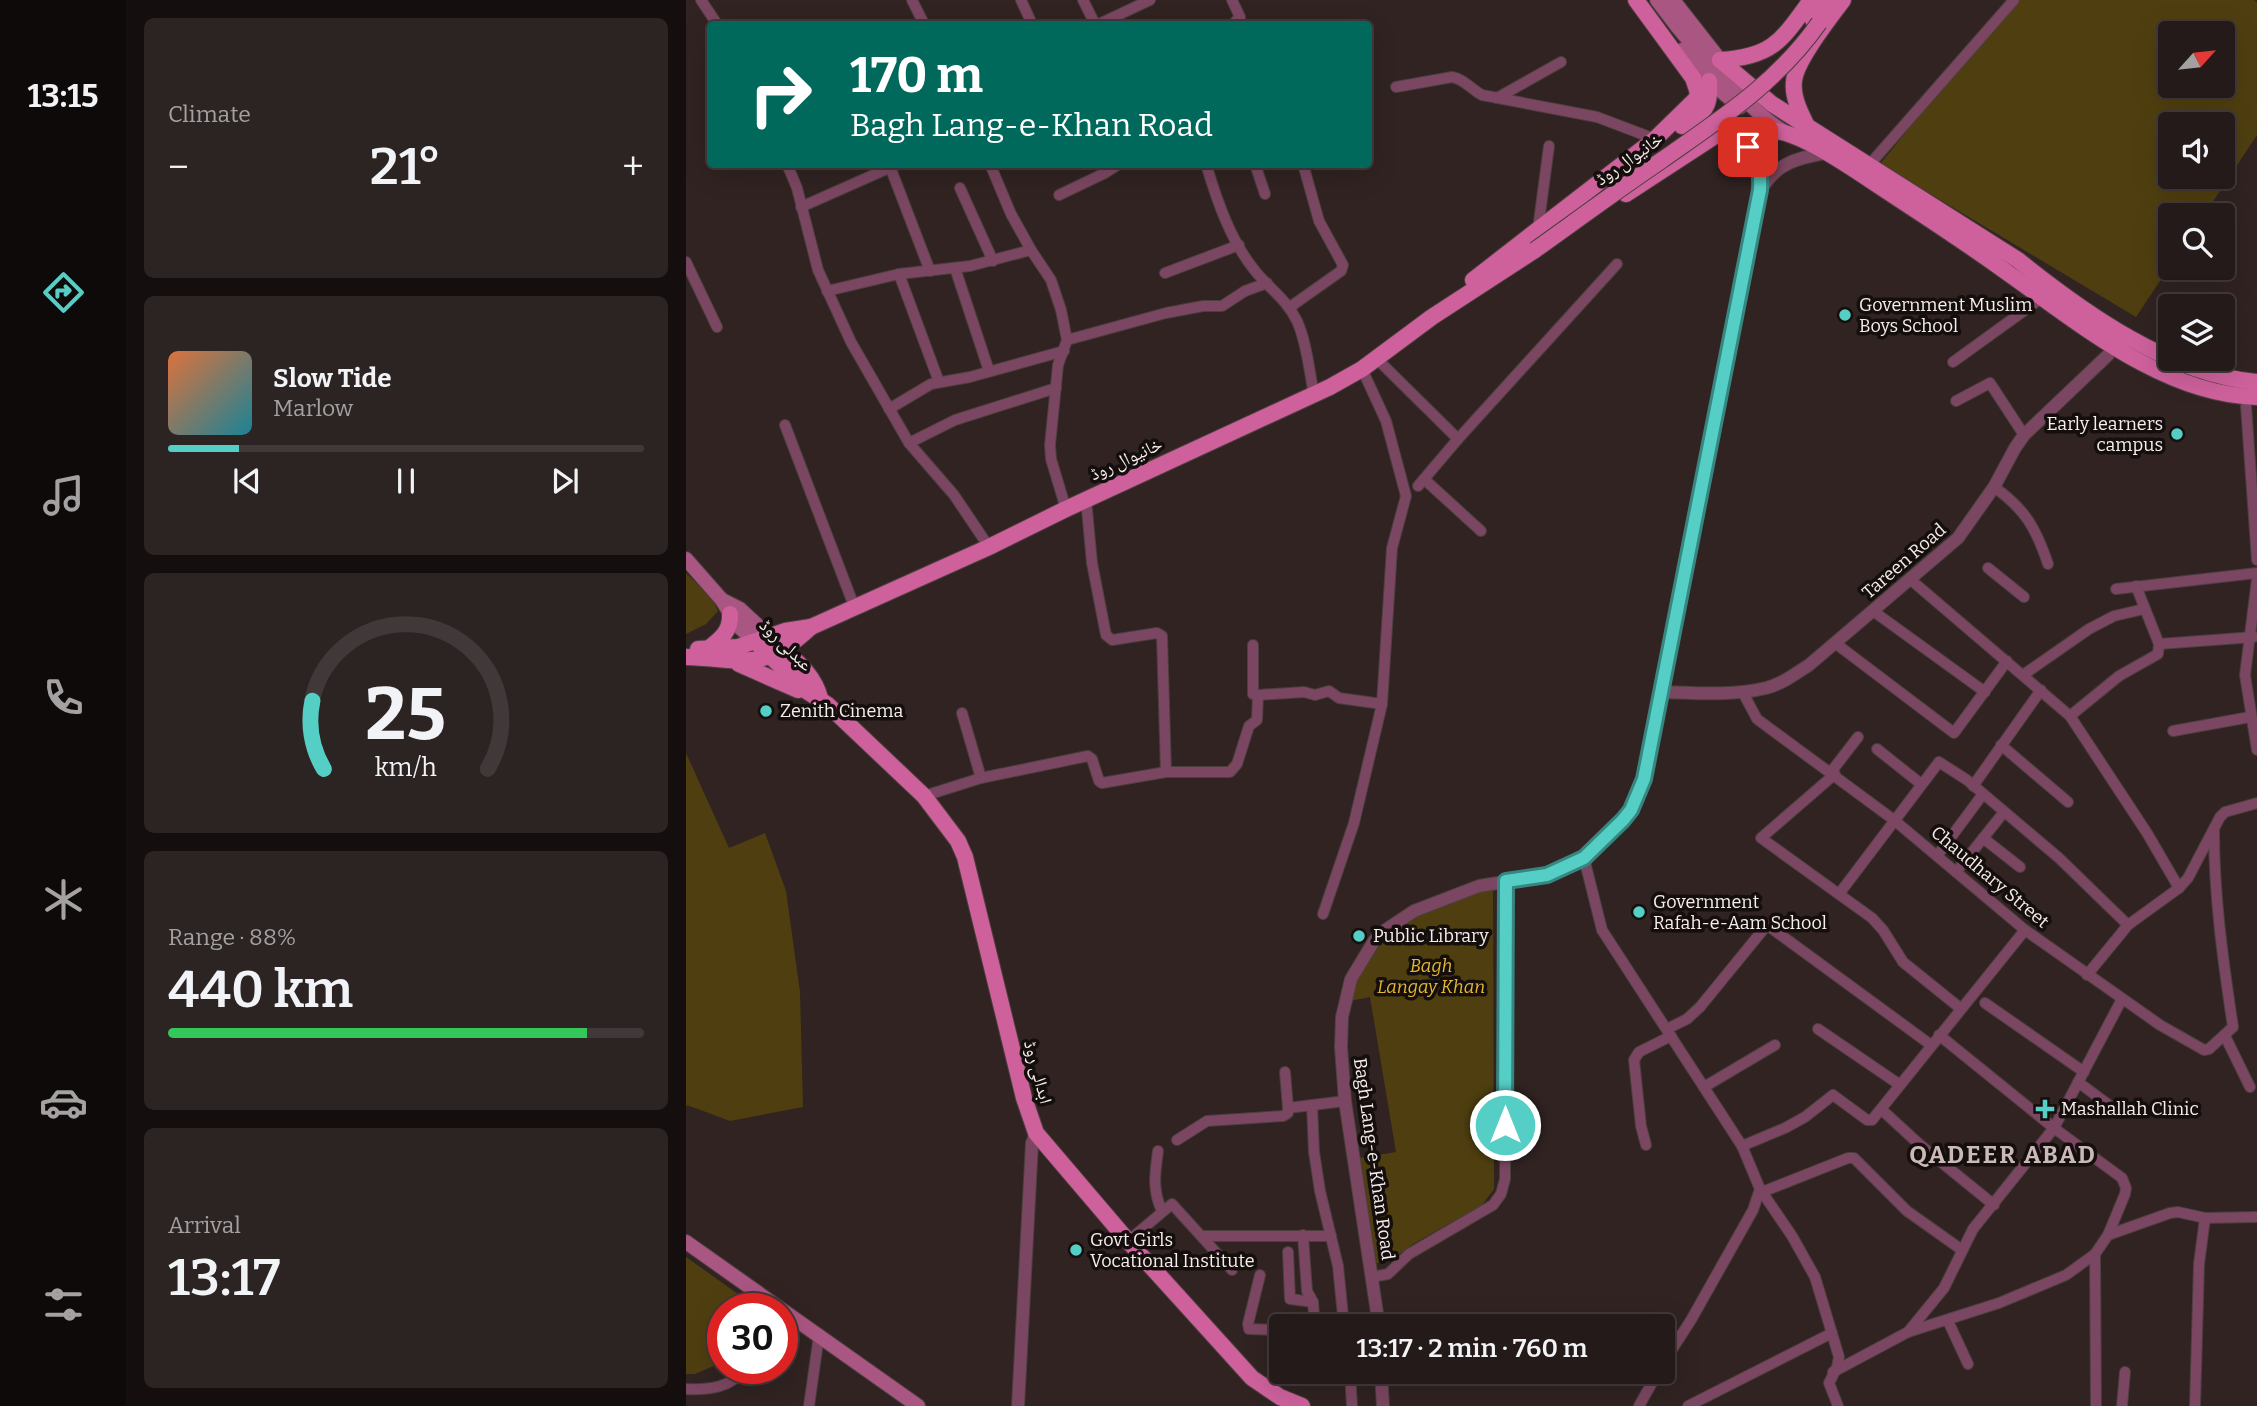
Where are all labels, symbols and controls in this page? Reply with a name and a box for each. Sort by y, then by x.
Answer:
north arrow [2158,21,2235,98]
map controls [2158,21,2235,371]
text: 170 m [850,46,983,105]
icon: right [735,49,826,140]
text: 13:15 [27,77,99,115]
text: Climate [168,100,251,128]
text: Bagh Lang-e-Khan Road [850,106,1213,144]
button: sound [2158,112,2235,189]
pin [1718,117,1778,177]
street label: خانیوال روڈ [1591,128,1667,190]
icon: arrive [1729,128,1767,166]
text: 21° [370,135,441,198]
text: − [168,144,189,190]
text: + [622,144,644,190]
button: search [2158,203,2235,280]
icon: directions [39,268,88,317]
place label: Government Muslim Boys School [1859,294,2032,337]
button: layers [2158,294,2235,371]
marker: Government Muslim Boys School [1837,307,1853,323]
text: Slow Tide [273,363,392,394]
text: Marlow [273,394,353,422]
place label: Early learners campus [2046,413,2163,456]
marker: Early learners campus [2169,426,2185,442]
street label: خانیوال روڈ [1086,433,1166,485]
icon: previous [228,462,266,500]
icon: pause [387,462,425,500]
icon: next [546,462,584,500]
icon: music [39,471,88,520]
street label: Tareen Road [1858,518,1951,603]
street label: عبدلی روڈ [755,614,817,676]
text: 25 [366,671,446,758]
icon: phone [39,673,88,722]
place label: Zenith Cinema [780,700,904,722]
marker: Zenith Cinema [758,703,774,719]
text: km/h [375,753,437,783]
street label: Chaudhary Street [1927,821,2054,933]
icon: climate [39,875,88,924]
place label: Government Rafah-e-Aam School [1653,891,1827,934]
marker: Government Rafah-e-Aam School [1631,904,1647,920]
text: Range · 88% [168,923,296,951]
place label: Public Library [1373,925,1489,947]
marker: Public Library [1351,928,1367,944]
park label: Bagh Langay Khan [1377,955,1485,998]
text: 440 km [168,958,353,1021]
street label: ابدالی روڈ [1019,1038,1057,1106]
street label: Bagh Lang-e-Khan Road [1349,1056,1399,1262]
icon: car [39,1078,88,1127]
position arrow [1468,1088,1542,1162]
place label: Mashallah Clinic [2061,1098,2199,1120]
marker: Mashallah Clinic [2035,1099,2055,1119]
district label: QADEER ABAD [1909,1141,2097,1169]
text: Arrival [168,1211,241,1239]
place label: Govt Girls Vocational Institute [1090,1229,1255,1272]
marker: Govt Girls Vocational Institute [1068,1242,1084,1258]
text: 13:17 [168,1246,280,1309]
icon: filters [39,1280,88,1329]
speed limit sign: 30 [707,1293,798,1384]
text: 13:17 · 2 min · 760 m [1356,1333,1588,1364]

